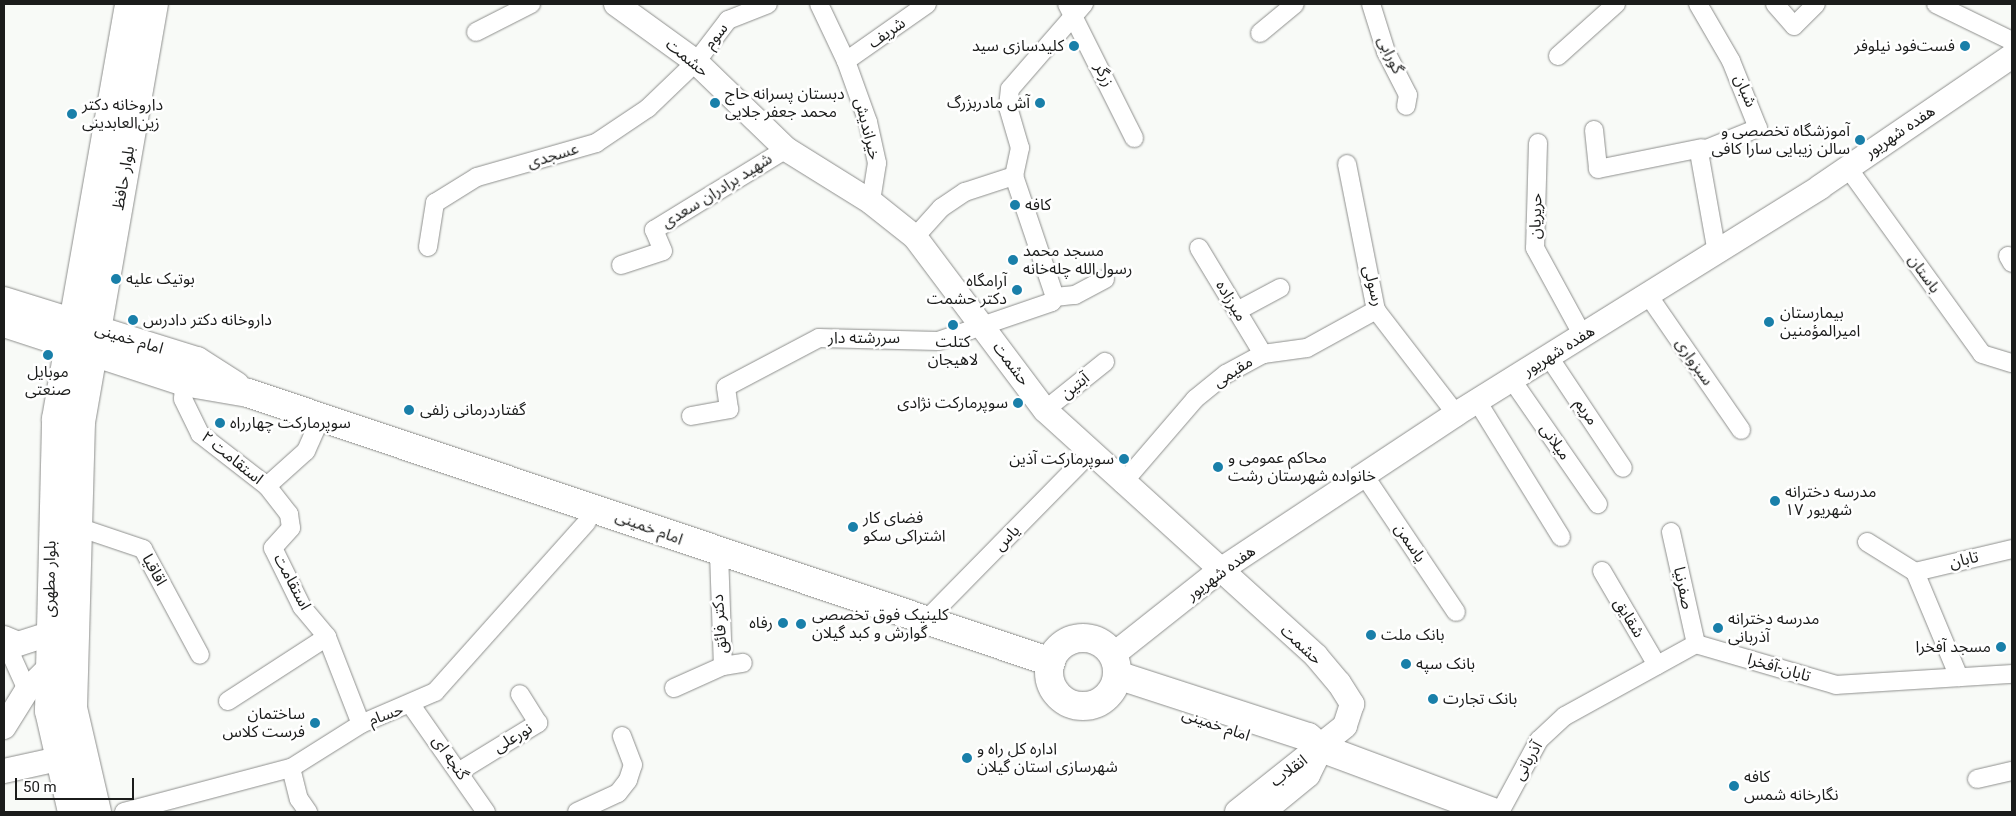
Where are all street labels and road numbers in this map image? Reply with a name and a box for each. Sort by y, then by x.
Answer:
street label: شریف [865,13,909,53]
street label: سوم [700,19,732,53]
street label: گورابی [1373,33,1407,77]
street label: حشمت [662,35,712,81]
street label: زرگر [1090,60,1118,90]
street label: شبان [1730,72,1760,110]
street label: خیراندیش [850,96,884,162]
street label: هفده شهریور [1861,101,1939,163]
street label: عسجدی [525,139,581,173]
street label: بلوار حافظ [109,144,139,212]
street label: شهید برادران سعدی [658,149,776,233]
street label: حریریان [1526,193,1546,239]
street label: باستان [1904,251,1944,297]
street label: رسولی [1359,264,1387,308]
street label: میرزاده [1211,277,1251,325]
street label: امام خمینی [92,320,166,358]
street label: هفده شهریور [1520,321,1598,381]
street label: سررشته دار [828,328,900,348]
street label: سبزواری [1671,335,1717,389]
street label: حشمت [988,338,1034,390]
street label: مقیمی [1210,352,1256,392]
street label: آبتین [1057,369,1093,403]
street label: مریم [1570,395,1602,429]
street label: میلانی [1536,420,1574,464]
street label: استقامت ۲ [197,427,267,489]
street label: امام خمینی [613,507,685,549]
street label: یاسمن [1390,520,1430,566]
street label: یاس [990,521,1024,555]
street label: بلوار مطهری [40,541,60,617]
street label: هفده شهریور [1183,541,1259,605]
street label: تابان [1948,547,1980,573]
street label: اقاقیا [138,551,170,589]
street label: استقامت [269,551,315,613]
street label: صفرنیا [1669,565,1697,611]
street label: دکتر فائق [708,594,732,654]
street label: شقایق [1610,595,1648,641]
street label: حشمت [1276,621,1326,669]
street label: تابان-آفخرا [1745,650,1813,686]
street label: حسام [366,700,406,730]
street label: امام خمینی [1180,704,1252,746]
street label: نورعلی [490,719,536,757]
street label: گنجه ای [428,732,472,784]
street label: آذربانی [1509,738,1547,784]
street label: انقلاب [1267,751,1311,791]

